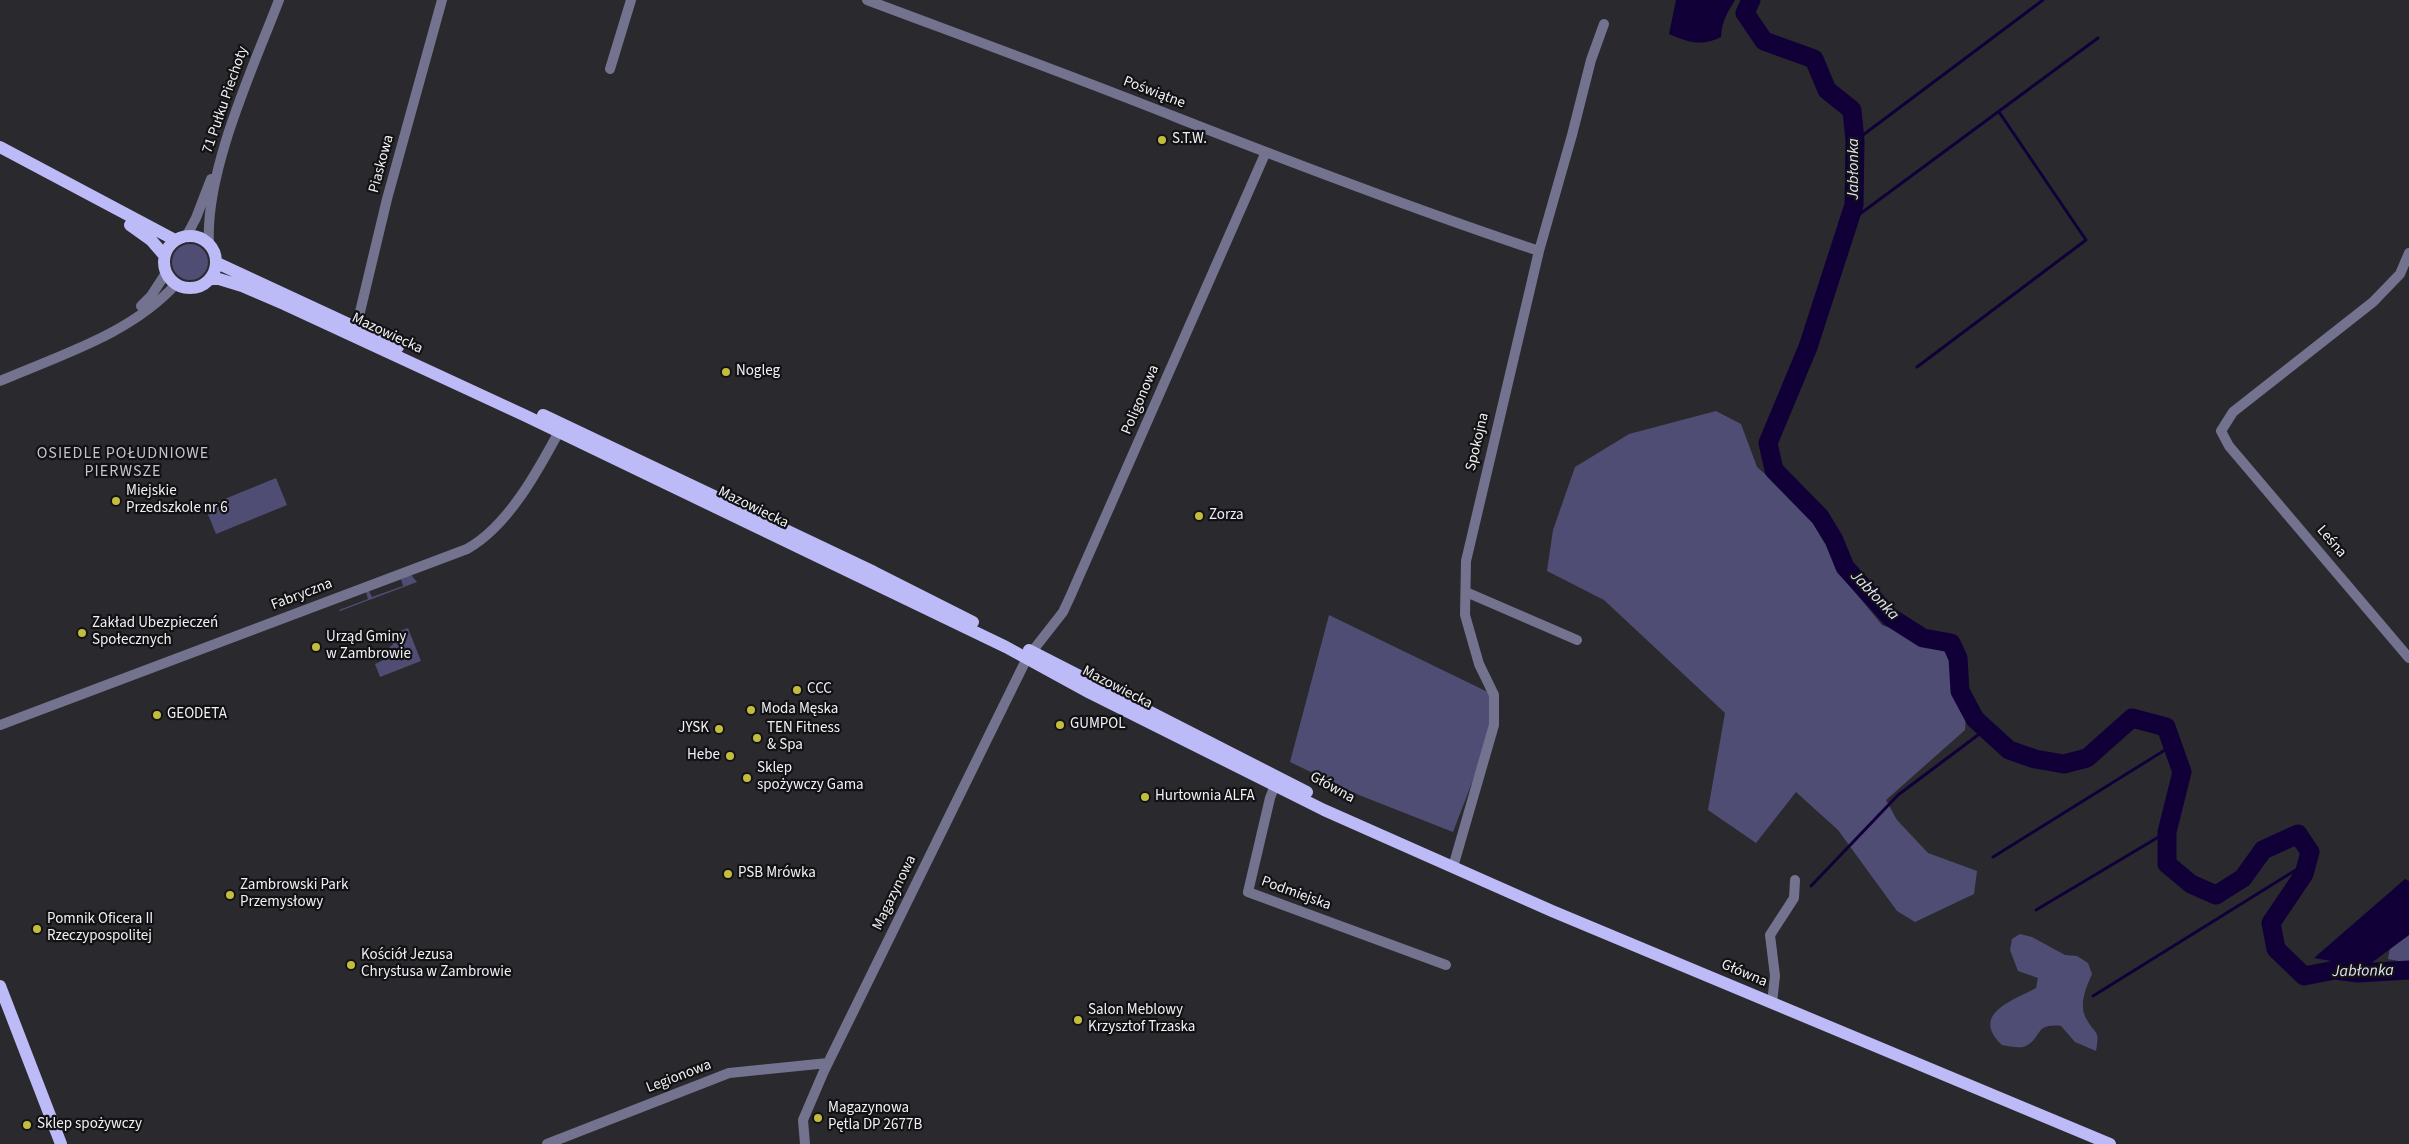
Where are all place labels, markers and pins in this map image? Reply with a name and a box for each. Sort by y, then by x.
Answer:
place label: S.T.W. [1172,131,1207,149]
marker: S.T.W. [1156,134,1168,146]
place label: Nogleg [736,363,780,381]
marker: Nogleg [720,366,732,378]
place label: Miejskie Przedszkole nr 6 [126,483,228,518]
marker: Miejskie Przedszkole nr 6 [110,495,122,507]
place label: Zorza [1209,507,1244,525]
marker: Zorza [1193,510,1205,522]
place label: Zakład Ubezpieczeń Społecznych [92,615,218,650]
marker: Zakład Ubezpieczeń Społecznych [76,627,88,639]
place label: Urząd Gminy w Zambrowie [326,629,411,664]
marker: Urząd Gminy w Zambrowie [310,641,322,653]
place label: CCC [807,681,832,699]
marker: CCC [791,684,803,696]
place label: Moda Męska [761,701,838,719]
marker: Moda Męska [745,704,757,716]
place label: GEODETA [167,706,227,724]
marker: GEODETA [151,709,163,721]
place label: GUMPOL [1070,716,1126,734]
marker: GUMPOL [1054,719,1066,731]
place label: JYSK [678,720,709,738]
place label: TEN Fitness & Spa [767,720,840,755]
marker: JYSK [713,723,725,735]
marker: TEN Fitness & Spa [751,732,763,744]
place label: Hebe [687,747,720,765]
marker: Hebe [724,750,736,762]
place label: Sklep spożywczy Gama [757,760,864,795]
marker: Sklep spożywczy Gama [741,772,753,784]
place label: Hurtownia ALFA [1155,788,1255,806]
marker: Hurtownia ALFA [1139,791,1151,803]
place label: PSB Mrówka [738,865,816,883]
marker: PSB Mrówka [722,868,734,880]
place label: Zambrowski Park Przemysłowy [240,877,348,912]
marker: Zambrowski Park Przemysłowy [224,889,236,901]
place label: Pomnik Oficera II Rzeczypospolitej [47,911,153,946]
marker: Pomnik Oficera II Rzeczypospolitej [31,923,43,935]
place label: Kościół Jezusa Chrystusa w Zambrowie [361,947,511,982]
marker: Kościół Jezusa Chrystusa w Zambrowie [345,959,357,971]
place label: Salon Meblowy Krzysztof Trzaska [1088,1002,1195,1037]
marker: Salon Meblowy Krzysztof Trzaska [1072,1014,1084,1026]
place label: Magazynowa Pętla DP 2677B [828,1100,922,1135]
marker: Magazynowa Pętla DP 2677B [812,1112,824,1124]
place label: Sklep spożywczy [37,1116,142,1134]
marker: Sklep spożywczy [21,1119,33,1131]

